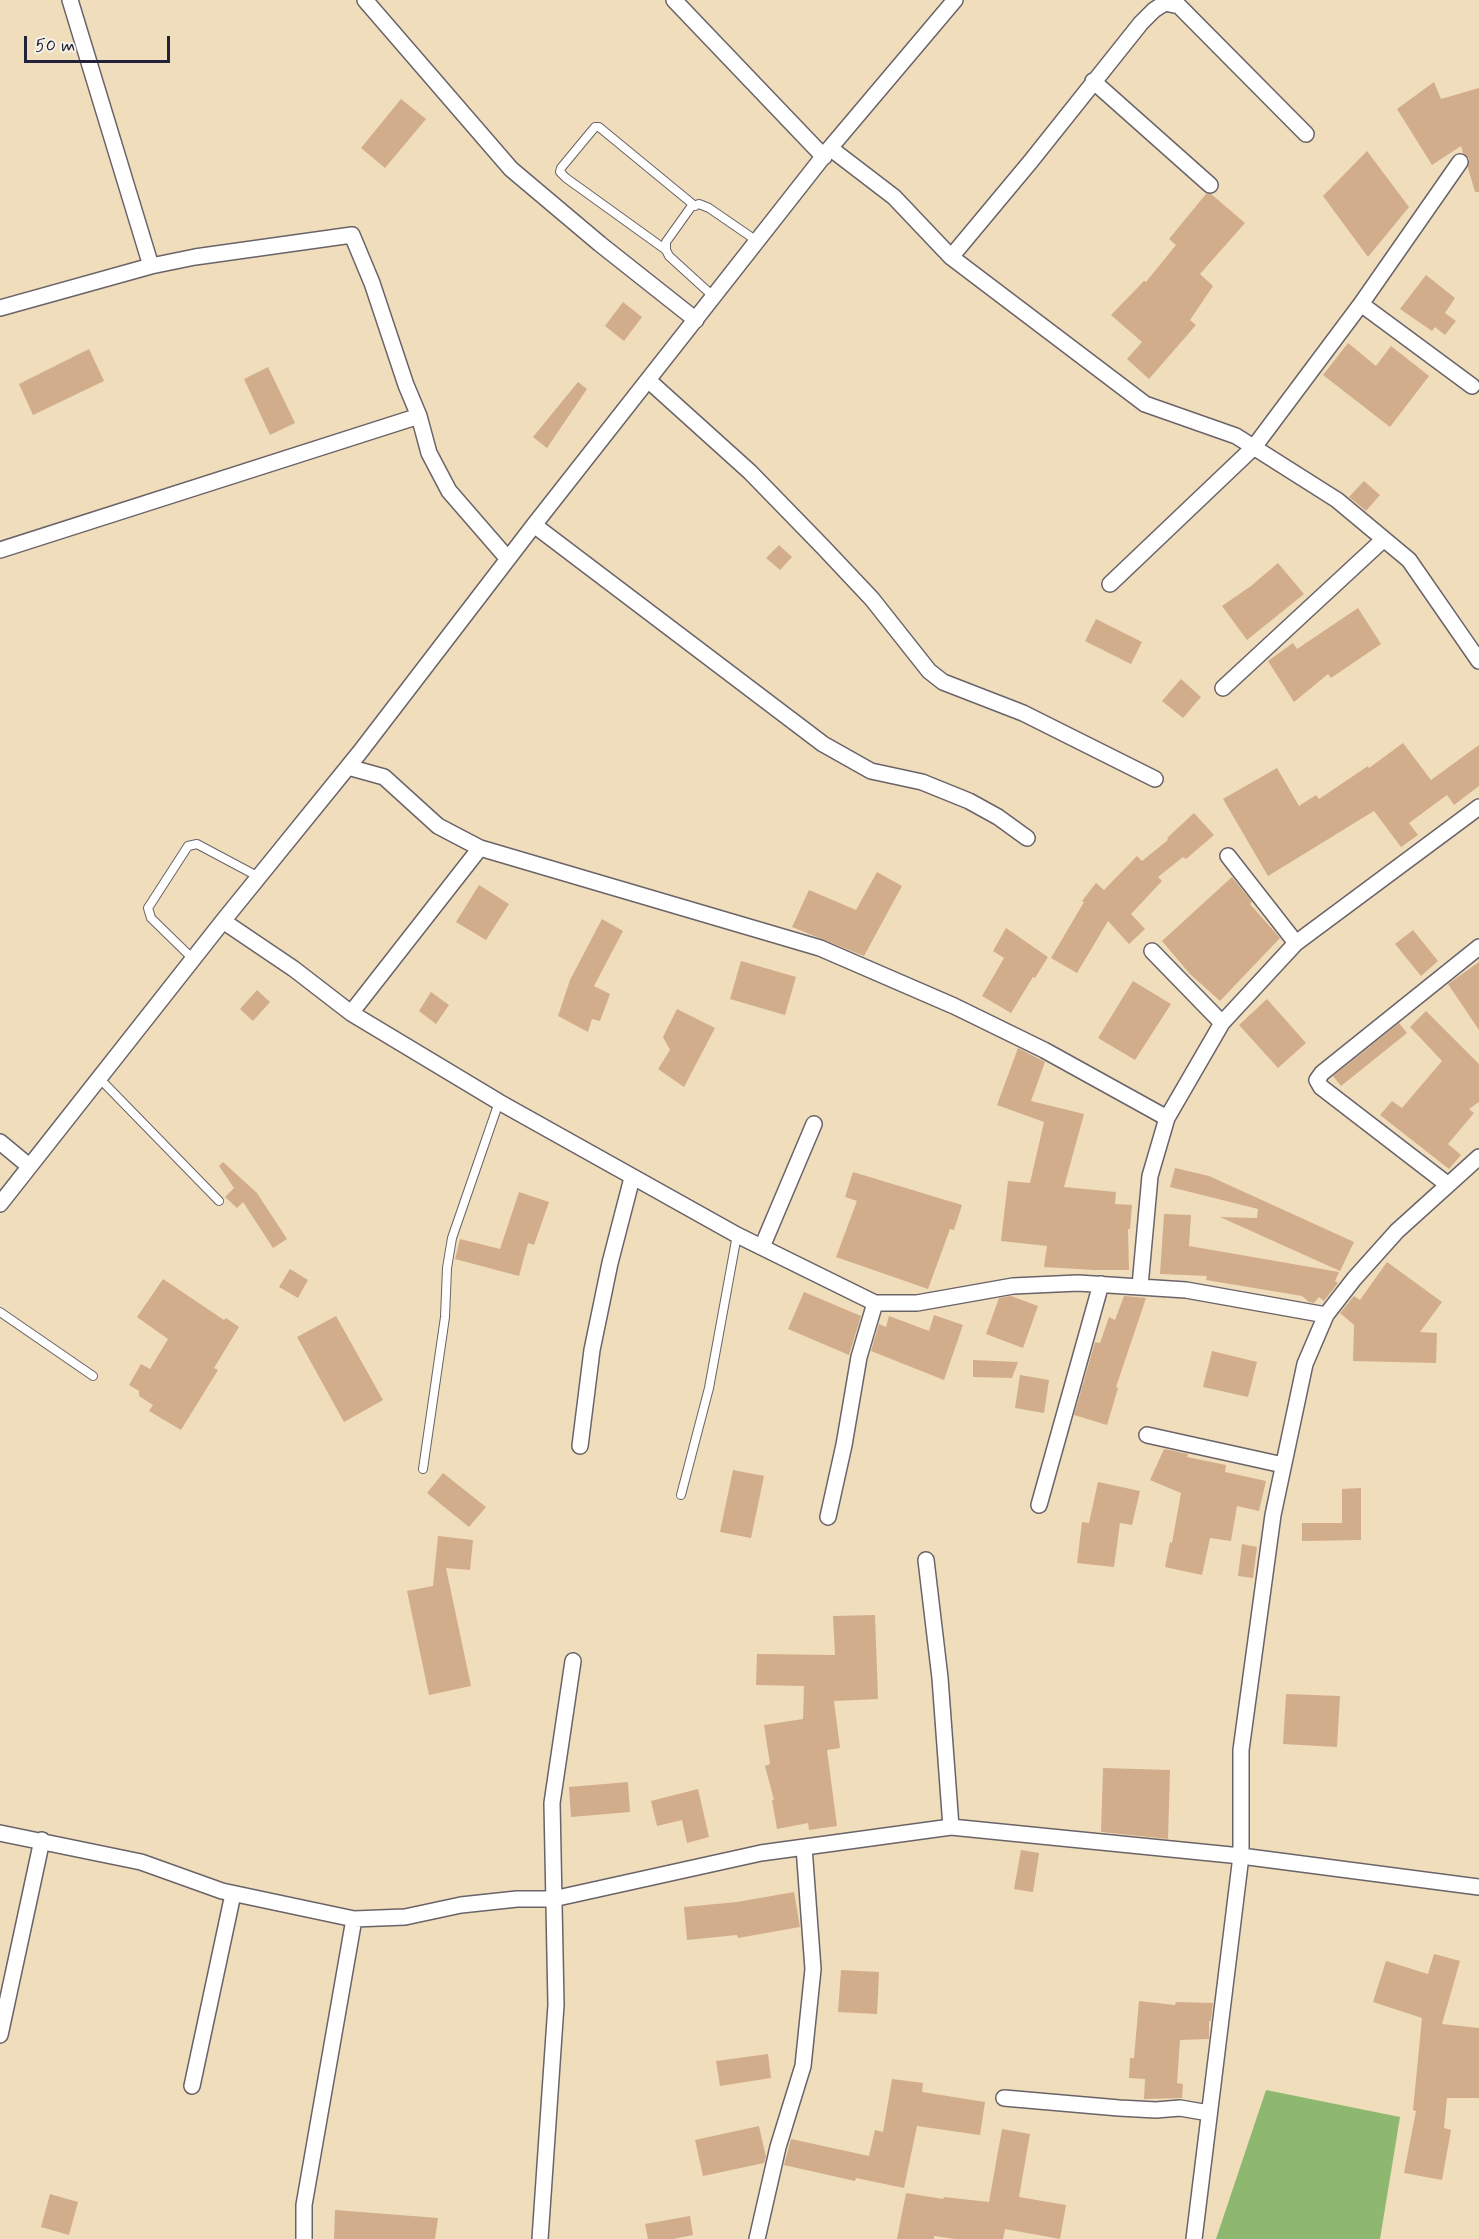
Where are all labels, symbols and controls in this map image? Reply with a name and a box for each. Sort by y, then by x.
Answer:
scale bar [27,24,172,62]
text: 50 m [35,34,75,58]

